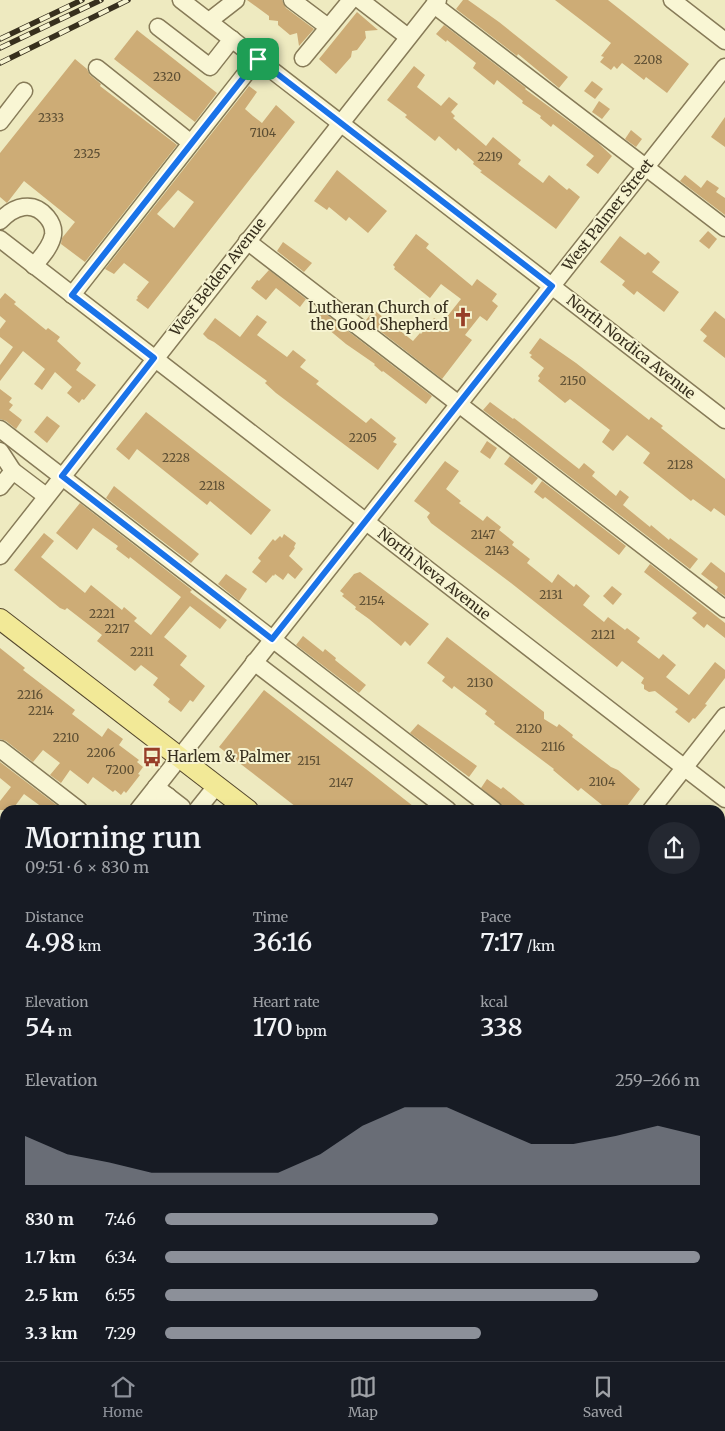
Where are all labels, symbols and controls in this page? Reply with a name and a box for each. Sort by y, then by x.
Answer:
pin [237,38,279,80]
icon: arrive [244,45,272,73]
house number: 2208 [634,52,662,67]
house number: 2320 [153,69,181,84]
house number: 2333 [38,110,64,125]
house number: 7104 [250,125,277,140]
house number: 2325 [74,146,100,161]
house number: 2219 [477,149,503,164]
street label: West Palmer Street [557,155,657,275]
street label: West Belden Avenue [165,214,270,340]
street label: North Nordica Avenue [563,290,700,403]
place label: Lutheran Church of the Good Shepherd [308,298,449,334]
church icon: Lutheran Church of the Good Shepherd [452,306,474,328]
house number: 2150 [560,373,586,388]
house number: 2205 [349,430,377,445]
house number: 2228 [162,450,190,465]
house number: 2128 [667,457,693,472]
house number: 2218 [199,478,225,493]
street label: North Neva Avenue [374,524,495,624]
house number: 2147 [471,527,495,542]
house number: 2143 [485,543,509,558]
house number: 2131 [539,587,563,602]
house number: 2154 [359,593,386,608]
house number: 2221 [89,606,116,621]
house number: 2217 [104,621,130,636]
house number: 2121 [591,627,616,642]
house number: 2211 [130,644,155,659]
house number: 2130 [467,675,493,690]
house number: 2216 [17,687,43,702]
house number: 2214 [28,703,54,718]
house number: 2120 [516,721,543,736]
house number: 2210 [53,730,79,745]
house number: 2116 [541,739,565,754]
house number: 2206 [87,745,115,760]
bus stop icon: Harlem & Palmer [141,746,163,768]
place label: Harlem & Palmer [167,747,291,766]
house number: 2151 [297,753,321,768]
house number: 7200 [105,762,135,777]
house number: 2104 [589,774,616,789]
house number: 2147 [329,775,353,790]
text: Morning run [25,820,201,856]
button: share [648,822,700,874]
text: 09:51 · 6 × 830 m [25,857,149,877]
text: Distance [25,908,84,926]
text: Time [253,908,288,926]
text: Pace [480,908,511,926]
text: 4.98 [25,926,75,958]
text: 36:16 [253,926,312,958]
text: 7:17 [480,926,524,958]
text: km [75,937,101,955]
text: /km [524,937,555,955]
text: Elevation [25,993,89,1011]
text: Heart rate [253,993,320,1011]
text: kcal [480,993,508,1011]
text: 54 [25,1011,55,1043]
text: 170 [253,1011,293,1043]
text: 338 [480,1011,523,1043]
text: m [55,1022,72,1040]
text: bpm [293,1022,327,1040]
text: Elevation [25,1070,98,1090]
text: 259–266 m [615,1070,700,1090]
text: 830 m [25,1209,74,1229]
text: 7:46 [105,1209,136,1229]
text: 1.7 km [25,1247,76,1267]
text: 6:34 [105,1247,136,1267]
text: 2.5 km [25,1285,78,1305]
text: 6:55 [105,1285,136,1305]
text: 3.3 km [25,1323,78,1343]
text: 7:29 [105,1323,136,1343]
tab: Home [103,1373,143,1421]
tab: Map [348,1373,378,1421]
tab: Saved [583,1373,622,1421]

